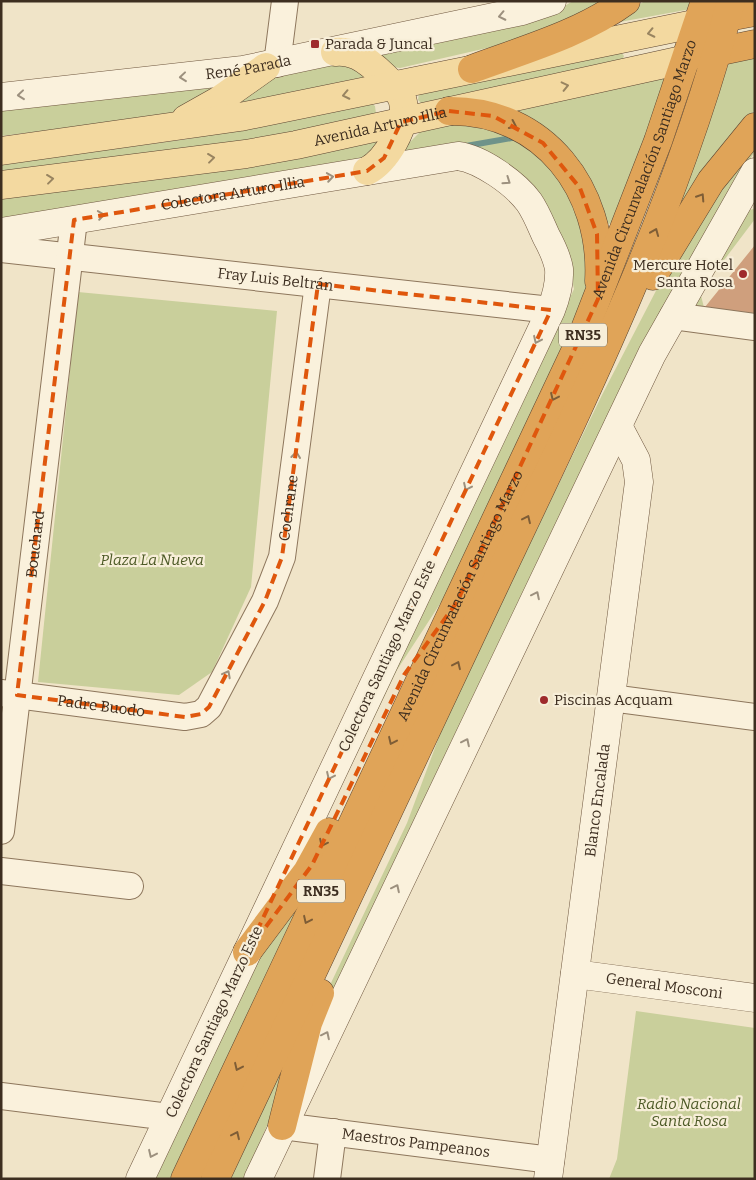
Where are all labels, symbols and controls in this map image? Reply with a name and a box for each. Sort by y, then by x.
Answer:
one-way arrow [498,10,507,20]
one-way arrow [646,27,655,38]
place label: Parada & Juncal [325,35,433,53]
street label: Avenida Circunvalación Santiago Marzo [589,37,700,301]
marker: Parada & Juncal [309,38,321,50]
street label: René Parada [204,51,293,83]
one-way arrow [178,71,186,82]
one-way arrow [561,81,570,92]
one-way arrow [17,89,25,100]
one-way arrow [341,90,350,100]
street label: Avenida Arturo Illia [312,103,448,150]
one-way arrow [508,119,517,129]
one-way arrow [207,153,215,164]
one-way arrow [326,172,335,182]
street label: Colectora Arturo Illia [160,173,306,214]
one-way arrow [46,174,54,185]
one-way arrow [501,175,510,184]
one-way arrow [695,193,704,202]
one-way arrow [97,211,105,221]
one-way arrow [649,228,660,237]
place label: Mercure Hotel Santa Rosa [633,256,733,291]
street label: Fray Luis Beltrán [216,264,335,295]
marker: Mercure Hotel Santa Rosa [737,268,749,280]
road number: RN35 [559,324,607,346]
one-way arrow [532,335,543,344]
one-way arrow [550,392,561,401]
one-way arrow [290,450,301,458]
street label: Avenida Circunvalación Santiago Marzo [393,467,527,724]
street label: Cochrane [275,474,302,542]
one-way arrow [463,482,473,491]
street label: Bouchard [22,509,48,579]
one-way arrow [520,515,530,524]
park label: Plaza La Nueva [100,551,204,569]
street label: Colectora Santiago Marzo Este [335,557,439,755]
one-way arrow [530,591,541,600]
one-way arrow [451,662,461,671]
one-way arrow [220,670,230,679]
street label: Padre Buodo [56,691,146,721]
place label: Piscinas Acquam [554,691,673,709]
marker: Piscinas Acquam [538,694,550,706]
one-way arrow [387,736,398,745]
one-way arrow [460,738,470,747]
street label: Blanco Encalada [581,743,614,858]
one-way arrow [326,771,337,780]
one-way arrow [320,837,330,846]
road number: RN35 [297,879,345,902]
one-way arrow [390,884,400,893]
one-way arrow [303,915,313,924]
street label: Colectora Santiago Marzo Este [162,923,266,1121]
street label: General Mosconi [605,969,724,1003]
one-way arrow [319,1031,330,1040]
one-way arrow [233,1062,244,1071]
park label: Radio Nacional Santa Rosa [637,1095,741,1130]
street label: Maestros Pampeanos [341,1125,491,1161]
one-way arrow [229,1131,240,1140]
one-way arrow [148,1149,158,1158]

